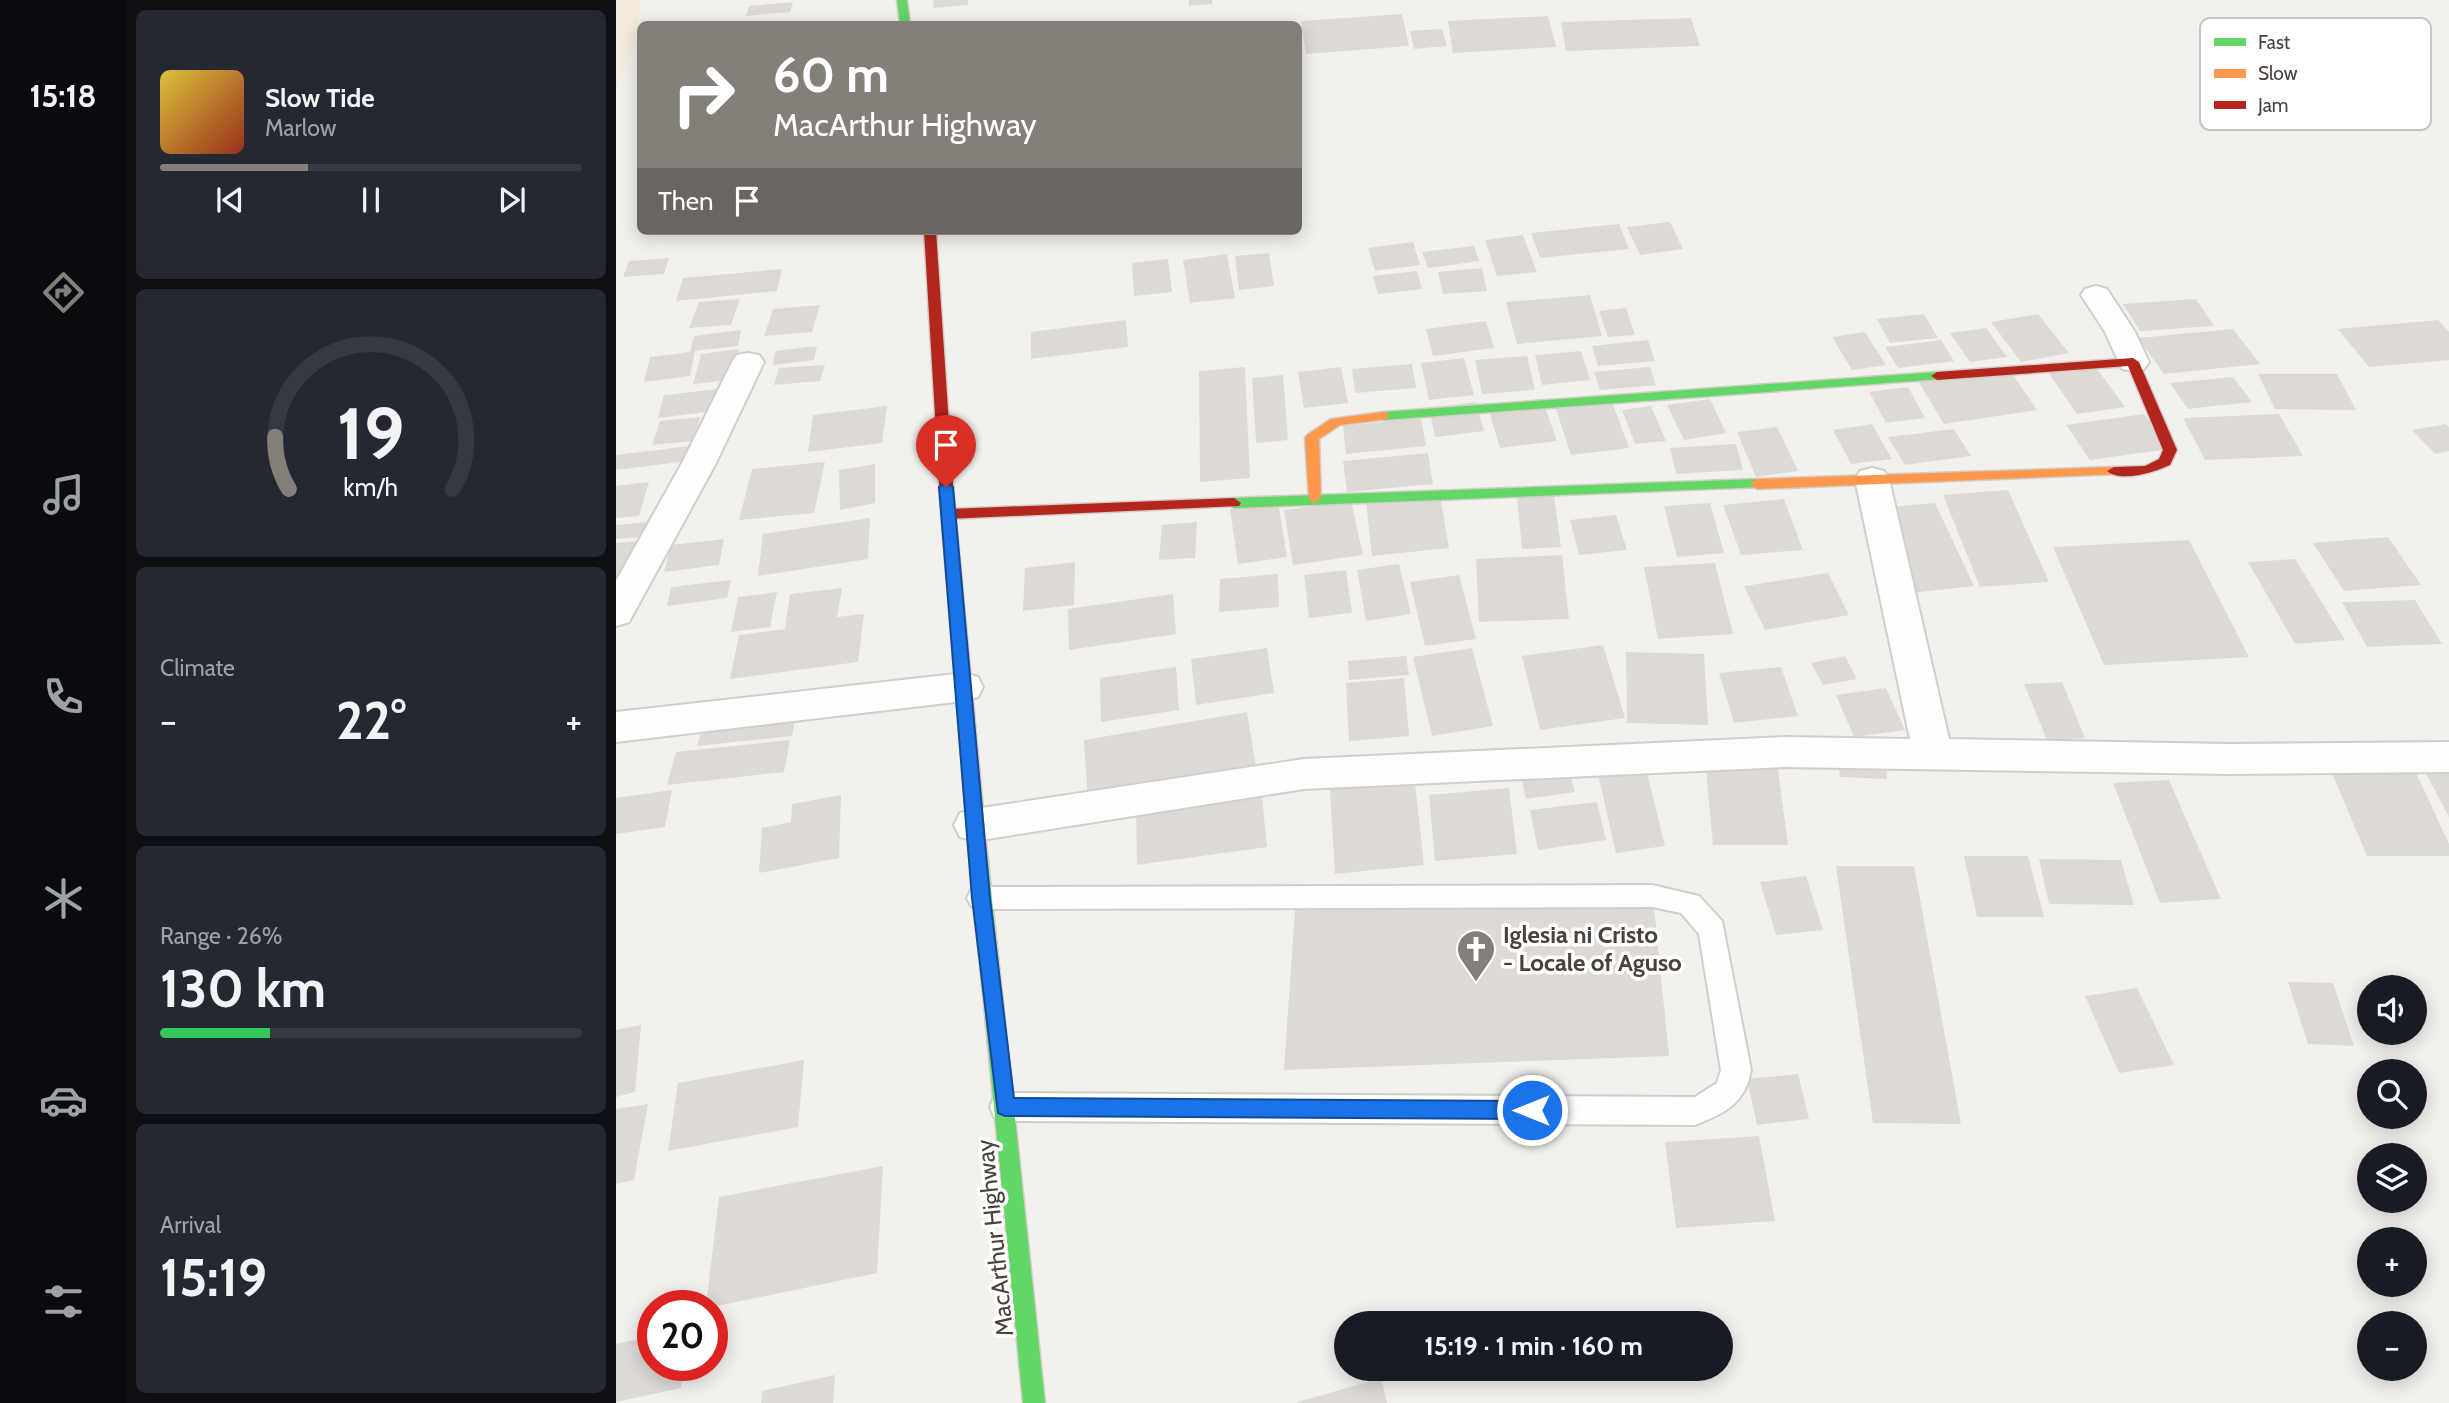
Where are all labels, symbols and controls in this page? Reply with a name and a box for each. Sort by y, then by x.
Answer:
legend [2200,18,2431,130]
text: Fast [2258,31,2291,54]
text: 60 m [773,45,889,104]
icon: right [658,49,749,140]
text: Slow [2258,62,2298,85]
text: 15:18 [29,76,97,115]
text: Slow Tide [265,82,375,114]
text: Jam [2257,94,2288,117]
text: MacArthur Highway [773,105,1037,144]
text: Marlow [265,114,336,142]
icon: previous [211,181,249,219]
icon: pause [352,181,390,219]
icon: next [493,181,531,219]
icon: arrive [728,182,766,220]
text: Then [658,185,714,217]
icon: directions [39,268,88,317]
text: 19 [337,389,405,477]
pin [916,415,976,487]
icon: arrive [927,426,965,464]
icon: music [39,470,88,519]
text: km/h [344,472,398,502]
text: Climate [160,654,235,682]
icon: phone [39,672,88,721]
text: 22° [336,689,406,752]
text: − [160,697,177,744]
text: + [565,697,582,744]
icon: climate [39,874,88,923]
place label: Iglesia ni Cristo - Locale of Aguso [1503,920,1682,977]
text: Range · 26% [160,922,283,950]
church icon: Iglesia ni Cristo - Locale of Aguso [1455,928,1497,983]
text: 130 km [160,957,326,1020]
map controls [2357,975,2427,1381]
button: sound [2357,975,2427,1045]
button: search [2357,1059,2427,1129]
position arrow [1495,1073,1569,1147]
icon: car [39,1076,88,1125]
street label: MacArthur Highway [970,1138,1019,1338]
button: layers [2357,1143,2427,1213]
text: Arrival [160,1211,221,1239]
button: + [2357,1227,2427,1297]
text: 15:19 [160,1246,267,1309]
icon: filters [39,1277,88,1326]
speed limit sign: 20 [637,1290,728,1381]
button: − [2357,1311,2427,1381]
text: 15:19 · 1 min · 160 m [1424,1330,1643,1362]

